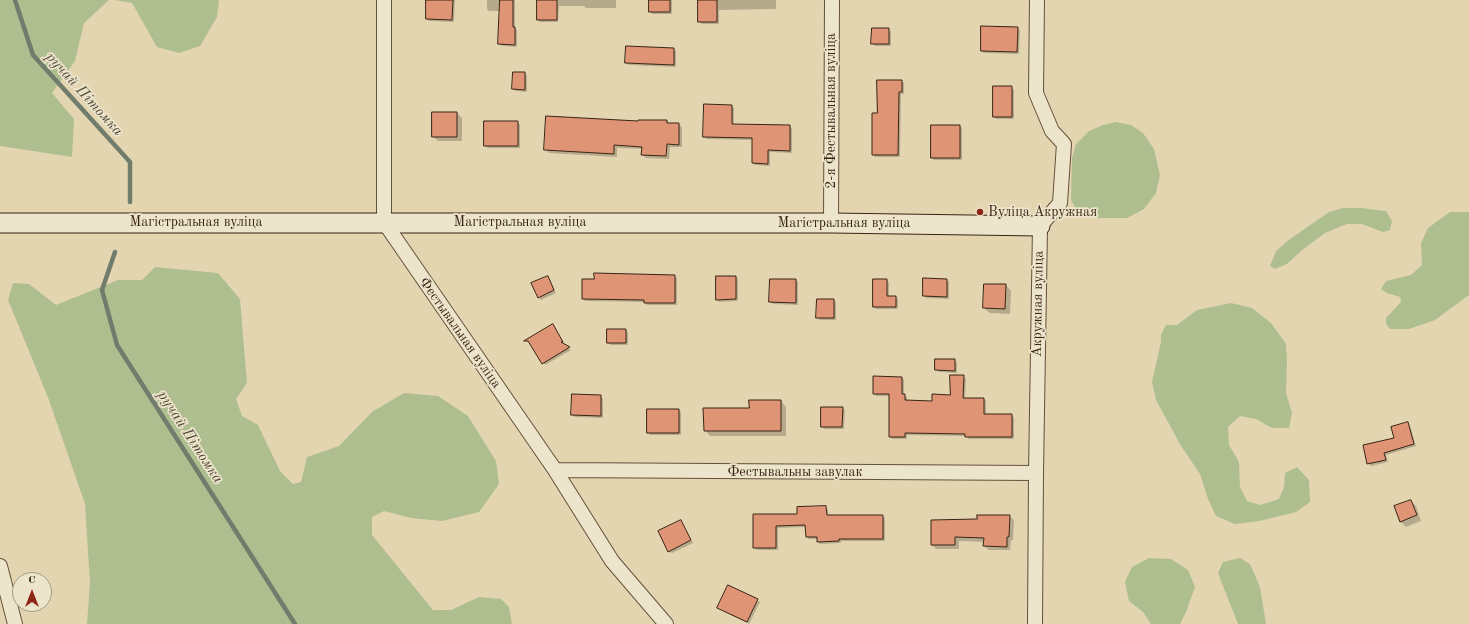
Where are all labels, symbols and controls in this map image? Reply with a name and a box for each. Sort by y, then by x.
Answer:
street label: 2-я Фестывальная вуліца [823,33,839,189]
water label: ручай Пітомка [42,48,126,140]
place label: Вуліца Акружная [988,204,1097,220]
marker: Вуліца Акружная [975,207,985,217]
street label: Магістральная вуліца [130,214,262,230]
street label: Магістральная вуліца [454,214,586,230]
street label: Магістральная вуліца [778,215,910,231]
street label: Акружная вуліца [1029,251,1047,357]
street label: Фестывальная вуліца [415,274,505,392]
water label: ручай Пітомка [153,387,227,487]
street label: Фестывальны завулак [728,464,862,480]
north arrow [12,572,52,612]
text: С [28,575,36,586]

